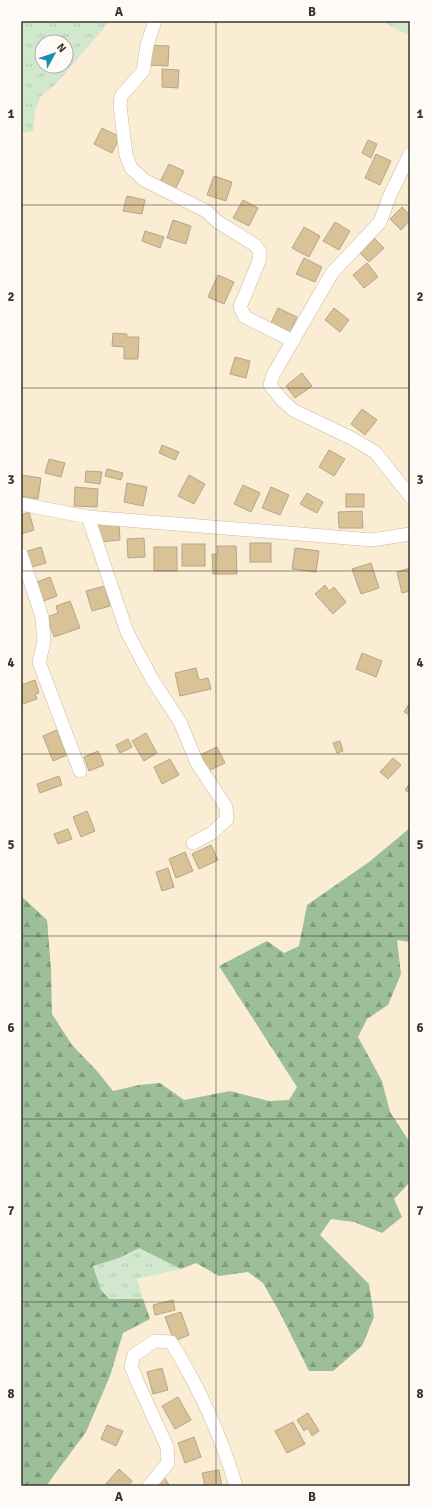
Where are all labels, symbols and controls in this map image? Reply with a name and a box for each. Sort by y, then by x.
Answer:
text: A [115,4,124,20]
text: B [308,4,316,20]
north arrow [34,34,74,74]
text: N [54,41,69,55]
text: 1 [7,106,15,122]
text: 1 [416,106,424,122]
text: 2 [7,289,15,305]
text: 2 [416,289,424,305]
text: 3 [7,472,15,488]
text: 3 [416,472,424,488]
text: 4 [7,655,15,671]
text: 4 [416,655,424,671]
text: 5 [7,837,15,853]
text: 5 [416,837,424,853]
text: 6 [7,1020,15,1036]
text: 6 [416,1020,424,1036]
text: 7 [7,1203,15,1219]
text: 7 [416,1203,424,1219]
text: 8 [7,1386,15,1402]
text: 8 [416,1386,424,1402]
text: A [115,1489,124,1505]
text: B [308,1489,316,1505]

